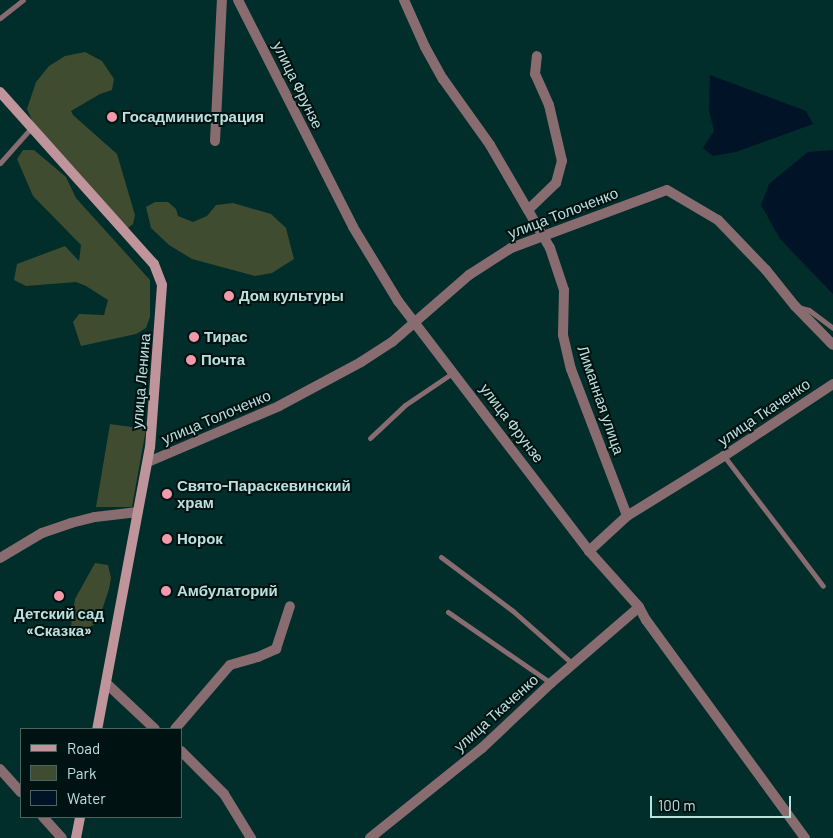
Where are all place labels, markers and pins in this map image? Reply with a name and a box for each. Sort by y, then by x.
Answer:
place label: Госадминистрация [122,108,264,126]
marker: Госадминистрация [106,111,118,123]
place label: Дом культуры [239,287,344,305]
marker: Дом культуры [223,290,235,302]
place label: Тирас [204,328,248,346]
marker: Тирас [188,331,200,343]
place label: Почта [201,351,245,369]
marker: Почта [185,354,197,366]
place label: Свято-Параскевинский храм [177,476,351,511]
marker: Свято-Параскевинский храм [161,488,173,500]
place label: Норок [177,530,223,548]
marker: Норок [161,533,173,545]
place label: Амбулаторий [177,582,278,600]
marker: Амбулаторий [159,584,173,598]
marker: Детский сад «Сказка» [53,590,65,602]
place label: Детский сад «Сказка» [14,604,104,639]

